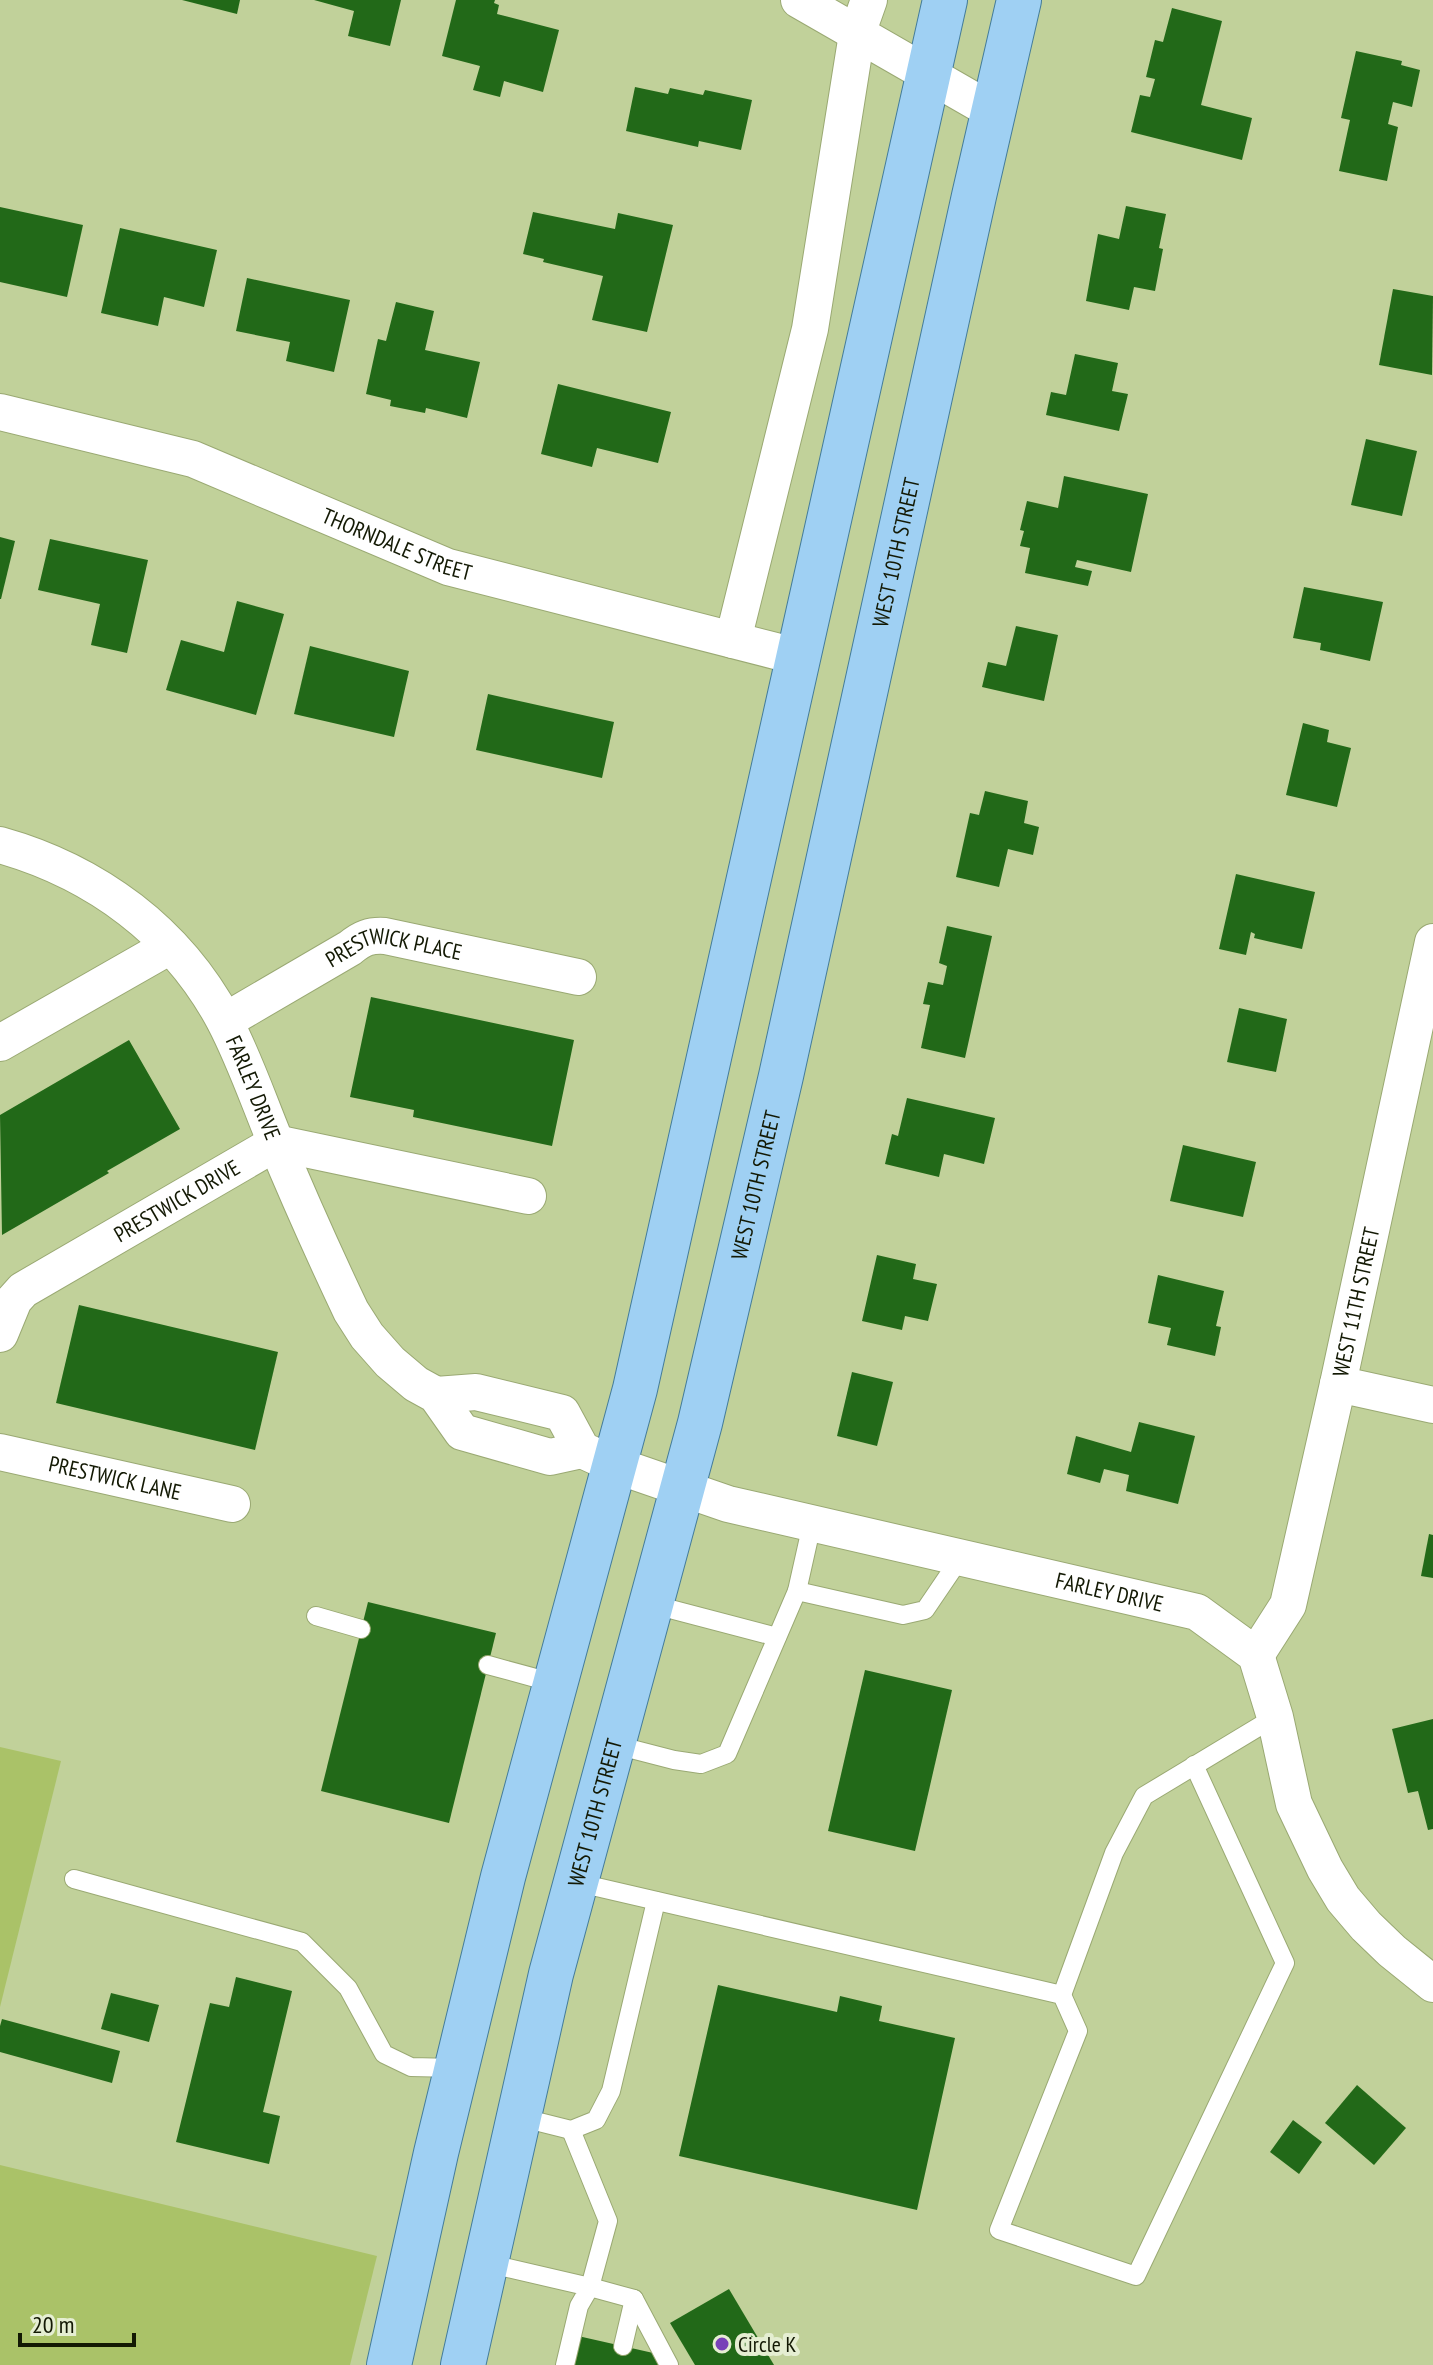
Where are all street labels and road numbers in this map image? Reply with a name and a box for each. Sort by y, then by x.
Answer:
street label: WEST 10TH STREET [866,475,926,630]
street label: THORNDALE STREET [318,501,475,587]
street label: PRESTWICK PLACE [320,922,465,973]
street label: FARLEY DRIVE [220,1031,287,1144]
street label: WEST 10TH STREET [725,1108,787,1262]
street label: PRESTWICK DRIVE [109,1153,245,1248]
street label: WEST 11TH STREET [1326,1224,1385,1379]
street label: PRESTWICK LANE [46,1449,184,1506]
street label: FARLEY DRIVE [1053,1566,1166,1618]
street label: WEST 10TH STREET [561,1735,628,1890]

